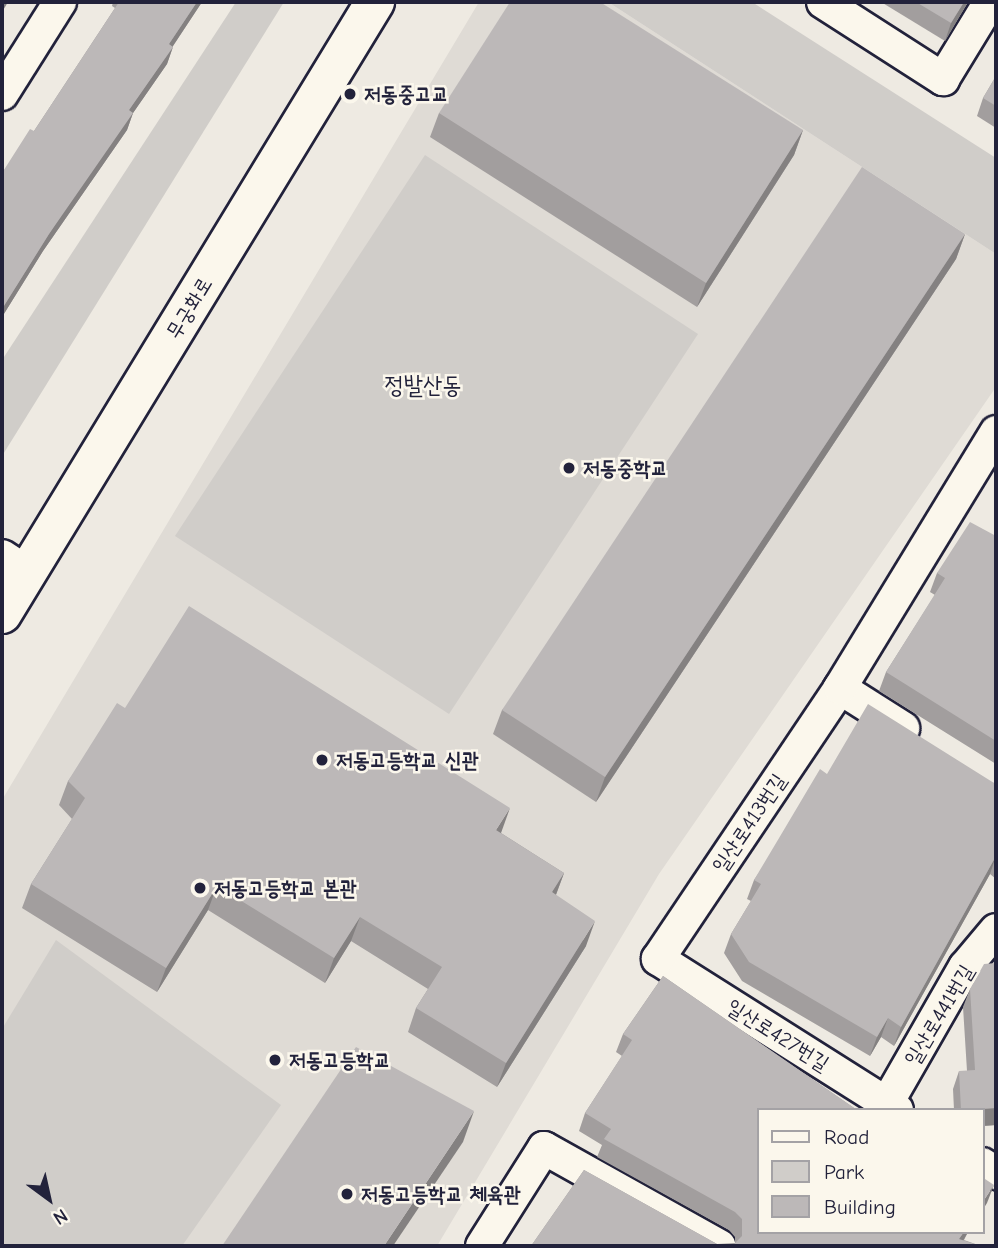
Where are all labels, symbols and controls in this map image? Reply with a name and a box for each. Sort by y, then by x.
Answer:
place label: 저동중고교 [364,81,448,107]
marker: 저동중고교 [342,86,358,102]
street label: 무궁화로 [161,273,217,343]
district label: 정발산동 [384,372,462,400]
place label: 저동중학교 [583,455,667,481]
marker: 저동중학교 [561,460,577,476]
place label: 저동고등학교 신관 [336,747,479,773]
marker: 저동고등학교 신관 [314,752,330,768]
street label: 일산로413번길 [707,769,791,877]
place label: 저동고등학교 본관 [214,875,357,901]
marker: 저동고등학교 본관 [192,880,208,896]
street label: 일산로441번길 [899,960,979,1070]
street label: 일산로427번길 [722,994,834,1076]
place label: 저동고등학교 [289,1047,390,1073]
marker: 저동고등학교 [267,1052,283,1068]
legend [757,1108,984,1234]
text: Road [824,1125,869,1149]
text: Park [824,1160,864,1184]
north arrow [14,1164,84,1234]
place label: 저동고등학교 체육관 [361,1181,521,1207]
marker: 저동고등학교 체육관 [339,1186,355,1202]
text: Building [824,1195,896,1219]
text: N [49,1204,72,1229]

